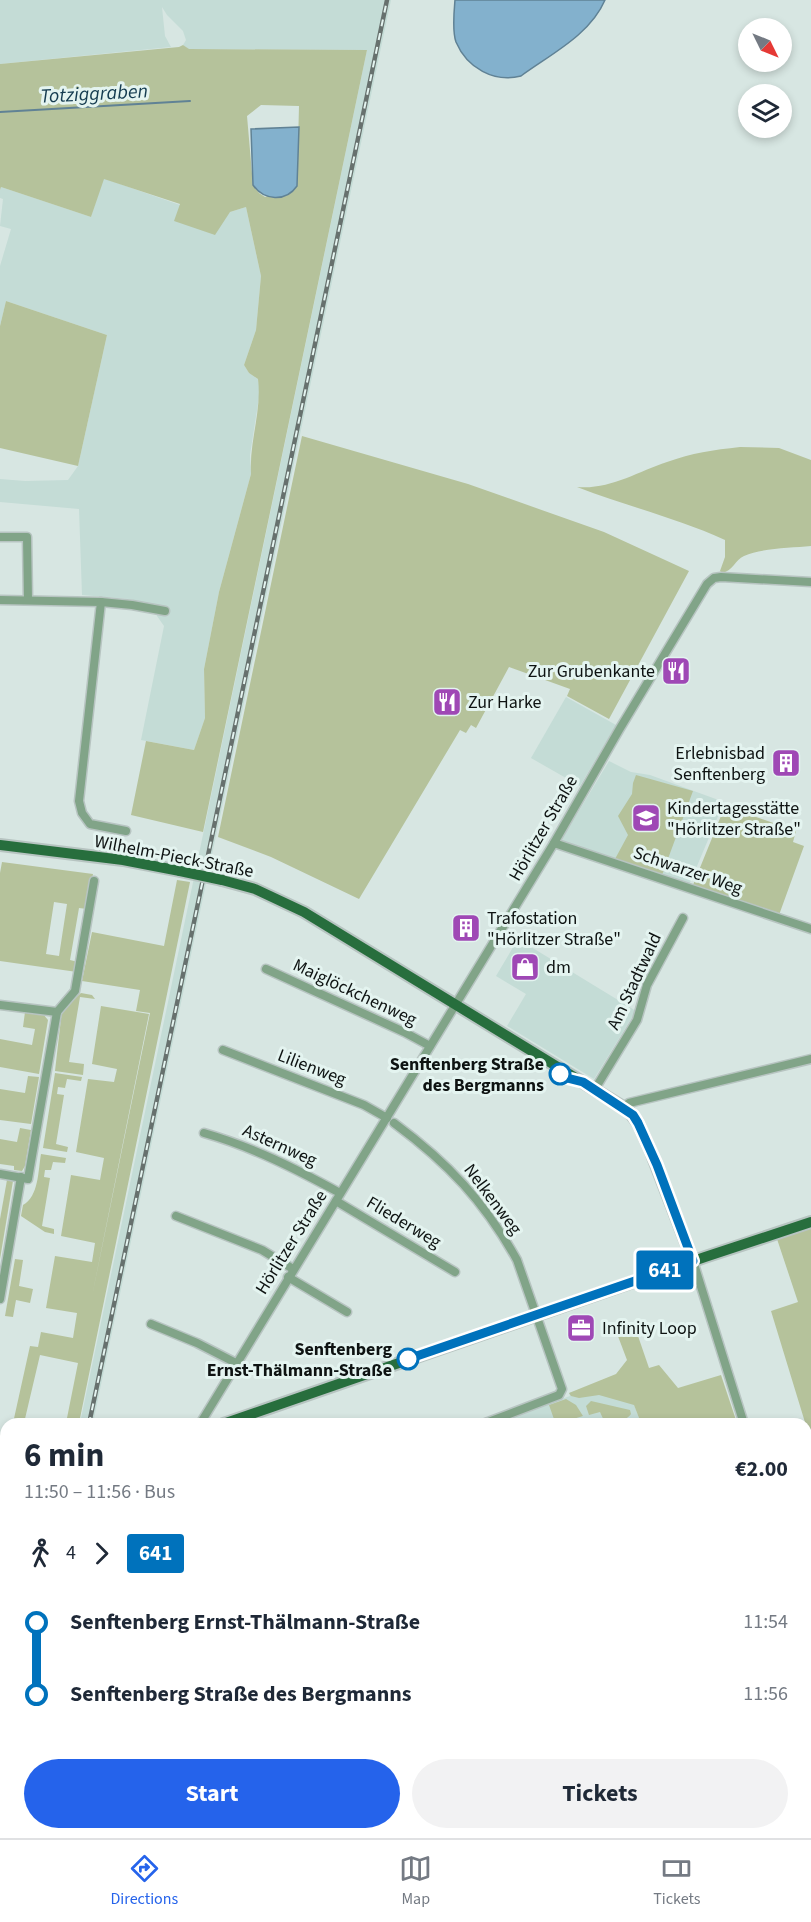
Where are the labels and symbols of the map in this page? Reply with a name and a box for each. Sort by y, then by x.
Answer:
north arrow [738,18,792,72]
water label: Totziggraben [39,77,149,111]
restaurant icon: Zur Grubenkante [660,655,692,687]
place label: Zur Grubenkante [528,659,655,684]
restaurant icon: Zur Harke [431,686,463,718]
place label: Zur Harke [468,690,542,715]
place label: Erlebnisbad Senftenberg [673,741,765,787]
building icon: Erlebnisbad Senftenberg [770,747,802,779]
street label: Hörlitzer Straße [503,771,584,886]
place label: Kindertagesstätte "Hörlitzer Straße" [667,796,801,842]
school or university icon: Kindertagesstätte "Hörlitzer Straße" [630,802,662,834]
street label: Wilhelm-Pieck-Straße [92,829,256,884]
street label: Schwarzer Weg [630,840,746,901]
place label: Trafostation "Hörlitzer Straße" [487,906,621,952]
building icon: Trafostation "Hörlitzer Straße" [450,912,482,944]
street label: Am Stadtwald [601,928,668,1034]
shop icon: dm [509,951,541,983]
street label: Maiglöckchenweg [289,953,421,1032]
place label: dm [546,955,571,980]
street label: Lilienweg [274,1043,350,1092]
place label: Senftenberg Straße des Bergmanns [390,1052,544,1098]
marker: Senftenberg Straße des Bergmanns [549,1063,571,1085]
street label: Asternweg [239,1118,321,1173]
street label: Nelkenweg [458,1159,528,1240]
street label: Hörlitzer Straße [249,1185,333,1299]
street label: Fliederweg [362,1190,446,1255]
line badge: 641 [630,1250,700,1290]
office icon: Infinity Loop [565,1312,597,1344]
place label: Infinity Loop [602,1316,697,1341]
place label: Senftenberg Ernst-Thälmann-Straße [207,1337,392,1383]
marker: Senftenberg Ernst-Thälmann-Straße [397,1348,419,1370]

